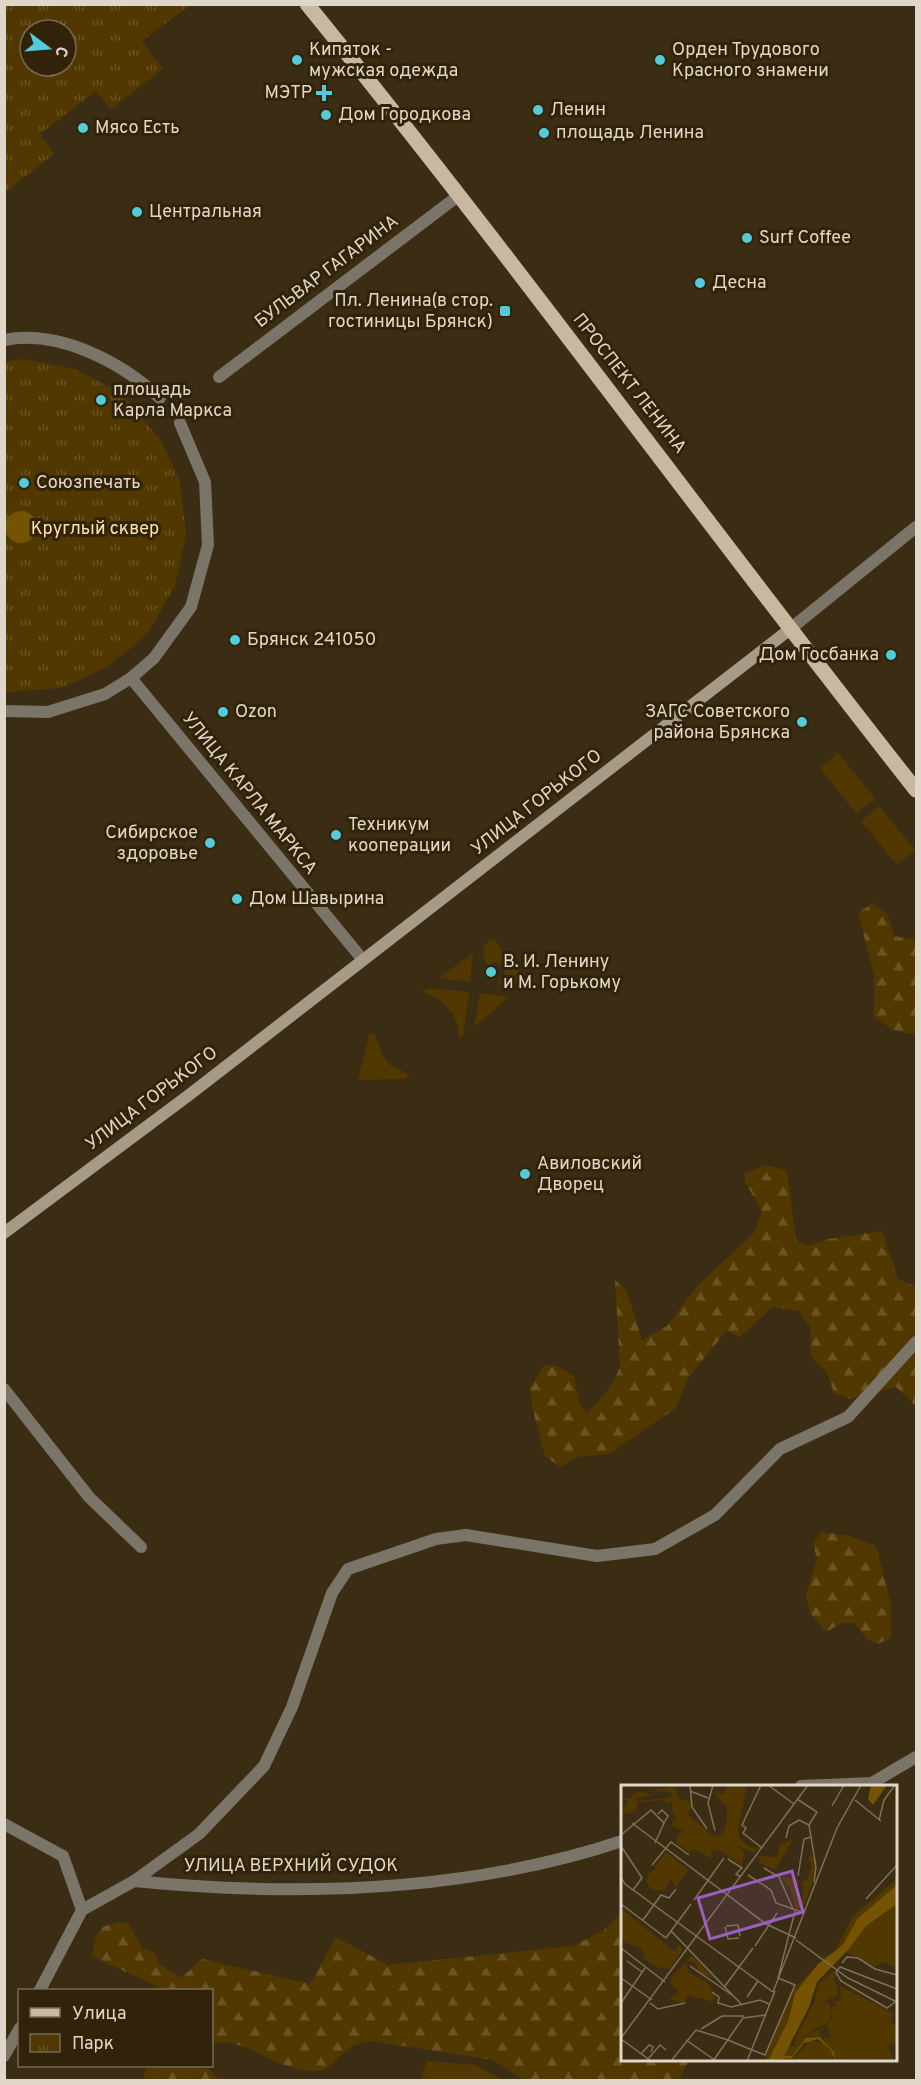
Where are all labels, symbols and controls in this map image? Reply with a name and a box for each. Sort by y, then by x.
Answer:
north arrow [18,18,78,78]
place label: Кипяток - мужская одежда [309,39,458,83]
place label: Орден Трудового Красного знамени [672,39,829,83]
text: С [49,44,72,59]
marker: Кипяток - мужская одежда [290,53,304,67]
marker: Орден Трудового Красного знамени [653,53,667,67]
place label: МЭТР [265,82,312,105]
marker: МЭТР [317,86,331,100]
place label: Ленин [550,99,606,122]
marker: Ленин [531,103,545,117]
place label: Дом Городкова [338,104,471,127]
marker: Дом Городкова [319,108,333,122]
place label: Мясо Есть [95,117,180,140]
marker: Мясо Есть [76,121,90,135]
place label: площадь Ленина [556,122,704,145]
marker: площадь Ленина [537,126,551,140]
place label: Центральная [149,201,262,224]
marker: Центральная [130,205,144,219]
street label: БУЛЬВАР ГАГАРИНА [251,210,403,334]
place label: Surf Coffee [759,227,851,250]
marker: Surf Coffee [740,231,754,245]
place label: Десна [712,272,767,295]
marker: Десна [693,276,707,290]
place label: Пл. Ленина(в стор. гостиницы Брянск) [328,290,493,334]
marker: Пл. Ленина(в стор. гостиницы Брянск) [498,304,512,318]
street label: ПРОСПЕКТ ЛЕНИНА [567,309,691,459]
place label: площадь Карла Маркса [113,379,232,423]
marker: площадь Карла Маркса [94,393,108,407]
place label: Союзпечать [36,472,141,495]
marker: Союзпечать [17,476,31,490]
park label: Круглый сквер [31,518,159,541]
place label: Брянск 241050 [247,629,376,652]
marker: Брянск 241050 [228,633,242,647]
place label: Дом Госбанка [759,644,879,667]
marker: Дом Госбанка [884,648,898,662]
place label: Ozon [235,701,277,724]
place label: ЗАГС Советского района Брянска [645,701,790,745]
marker: Ozon [216,705,230,719]
street label: УЛИЦА КАРЛА МАРКСА [176,708,322,880]
marker: ЗАГС Советского района Брянска [795,715,809,729]
street label: УЛИЦА ГОРЬКОГО [467,745,607,861]
place label: Техникум кооперации [348,814,451,858]
place label: Сибирское здоровье [105,822,198,866]
marker: Техникум кооперации [329,828,343,842]
marker: Сибирское здоровье [203,836,217,850]
place label: Дом Шавырина [249,888,384,911]
marker: Дом Шавырина [230,892,244,906]
place label: В. И. Ленину и М. Горькому [503,951,621,995]
marker: В. И. Ленину и М. Горькому [484,965,498,979]
street label: УЛИЦА ГОРЬКОГО [81,1042,223,1156]
place label: Авиловский Дворец [537,1153,642,1197]
marker: Авиловский Дворец [518,1167,532,1181]
inset map [621,1785,897,2061]
street label: УЛИЦА ВЕРХНИЙ СУДОК [184,1853,398,1878]
legend [18,1989,213,2067]
text: Улица [72,2003,126,2026]
text: Парк [72,2033,114,2056]

